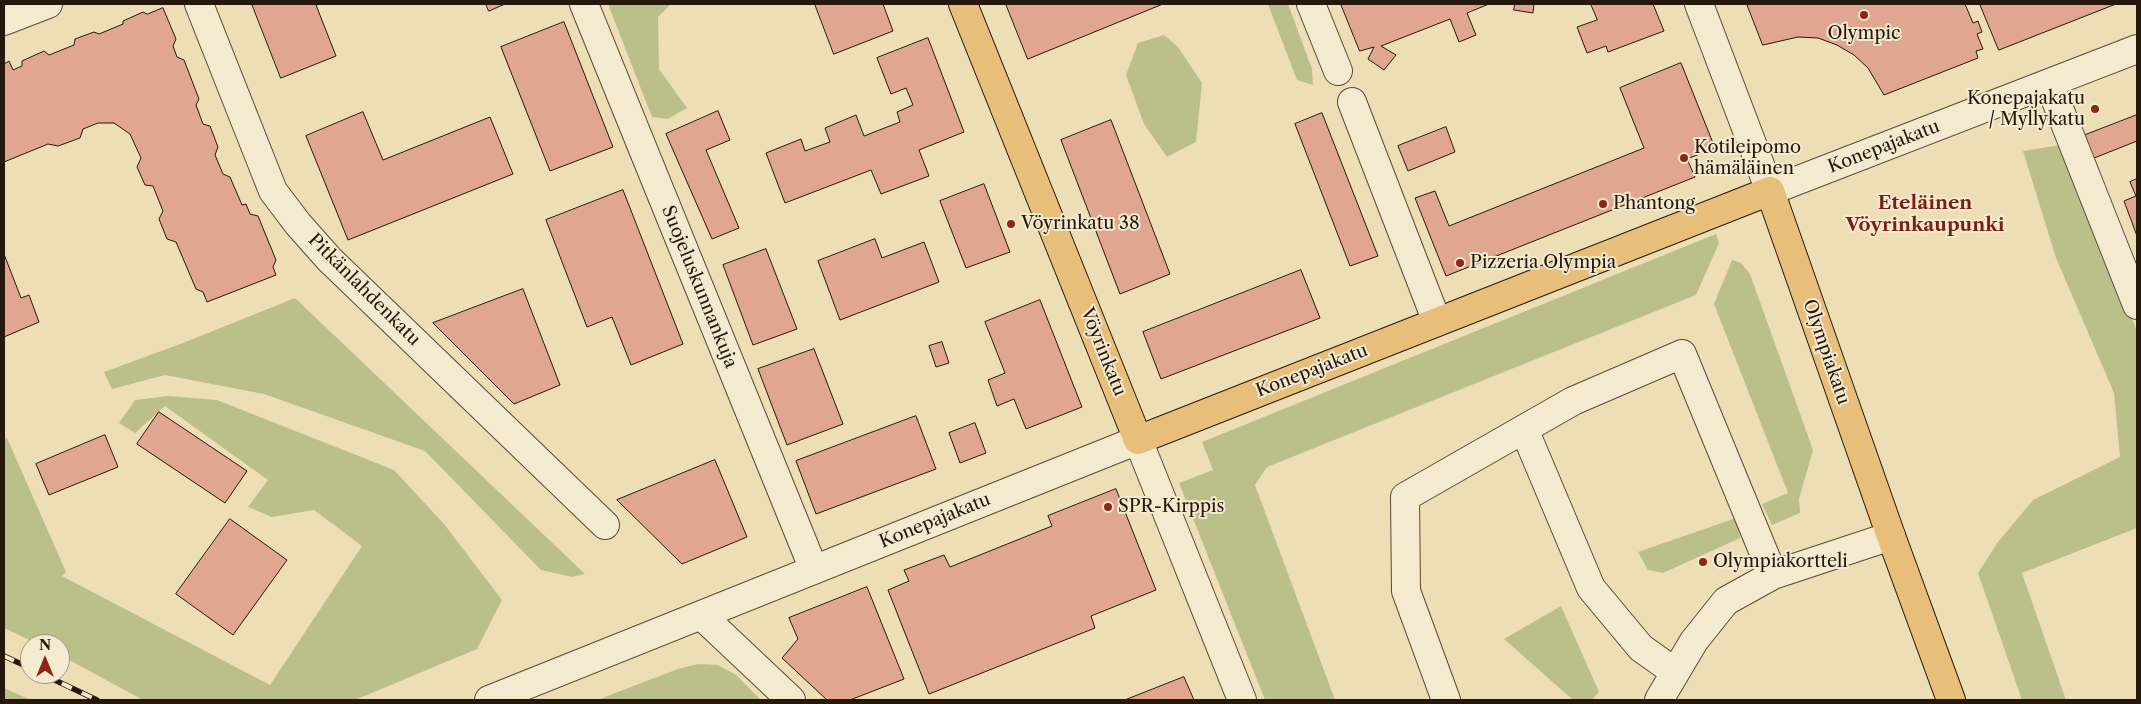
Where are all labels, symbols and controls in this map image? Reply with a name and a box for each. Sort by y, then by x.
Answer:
marker: Olympic [1858,9,1870,21]
place label: Olympic [1828,23,1900,45]
place label: Konepajakatu / Myllykatu [1967,88,2085,130]
marker: Konepajakatu / Myllykatu [2089,103,2101,115]
street label: Konepajakatu [1825,116,1943,178]
place label: Kotileipomo hämäläinen [1694,137,1801,180]
marker: Kotileipomo hämäläinen [1678,152,1690,164]
place label: Phantong [1613,193,1695,215]
district label: Eteläinen Vöyrinkaupunki [1846,193,2004,237]
marker: Phantong [1597,198,1609,210]
street label: Suojeluskunnankuja [657,203,741,371]
place label: Vöyrinkatu 38 [1021,213,1140,235]
marker: Vöyrinkatu 38 [1005,218,1017,230]
street label: Pitkänlahdenkatu [303,229,425,351]
place label: Pizzeria Olympia [1470,252,1616,274]
marker: Pizzeria Olympia [1454,257,1466,269]
street label: Olympiakatu [1798,297,1854,407]
street label: Vöyrinkatu [1076,305,1130,399]
street label: Konepajakatu [1253,340,1371,402]
street label: Konepajakatu [876,489,994,553]
place label: SPR-Kirppis [1118,496,1224,518]
marker: SPR-Kirppis [1102,501,1114,513]
place label: Olympiakortteli [1713,551,1848,573]
marker: Olympiakortteli [1697,556,1709,568]
north arrow [20,634,70,684]
text: N [39,636,51,654]

